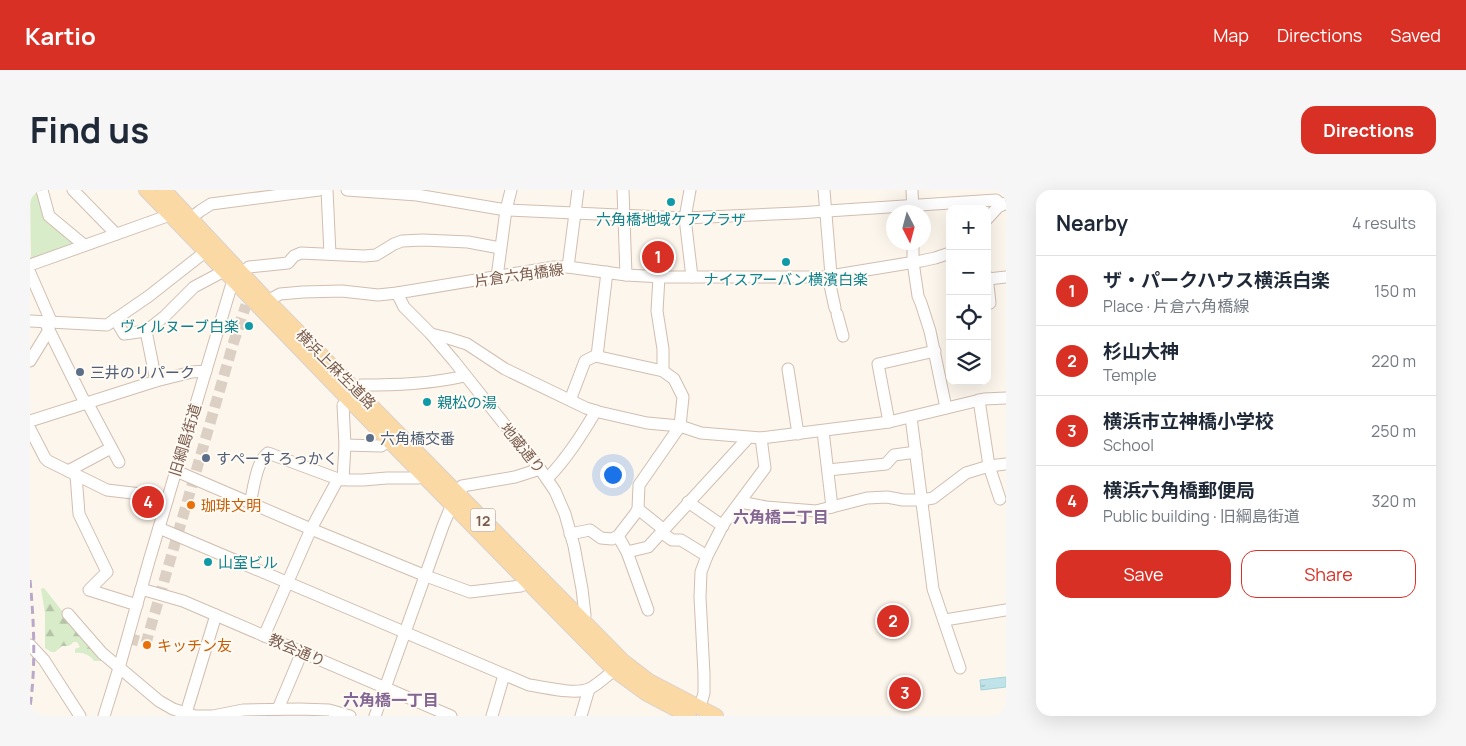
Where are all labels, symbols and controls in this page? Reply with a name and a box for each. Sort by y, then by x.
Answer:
text: Kartio [25,19,96,52]
text: Map [1213,23,1249,47]
text: Directions [1277,23,1362,47]
text: Saved [1390,23,1441,47]
text: Find us [30,106,149,154]
button: Directions [1301,106,1436,154]
marker: 六角橋地域ケアプラザ [665,196,677,208]
north arrow [886,205,931,250]
map controls [946,205,991,385]
button: + [946,205,991,250]
place label: 六角橋地域ケアプラザ [596,209,746,230]
text: Nearby [1056,209,1128,237]
text: 4 results [1352,212,1416,234]
pin: 1 [642,238,674,276]
button: − [946,250,991,295]
marker: ナイスアーバン横濱白楽 [780,256,792,268]
street label: 片倉六角橋線 [473,258,565,292]
text: ザ・パークハウス横浜白楽 [1103,267,1330,293]
place label: ナイスアーバン横濱白楽 [704,269,868,290]
text: 1 [1068,280,1076,302]
text: 150 m [1374,280,1416,302]
button: locate [946,295,991,340]
text: Place · 片倉六角橋線 [1103,295,1249,317]
place label: ヴィルヌーブ白楽 [120,316,239,337]
marker: ヴィルヌーブ白楽 [243,320,255,332]
street label: 横浜上麻生道路 [291,324,381,414]
text: 杉山大神 [1103,338,1179,364]
button: layers [946,340,991,385]
text: 2 [1067,350,1077,372]
text: 220 m [1371,350,1416,372]
place label: 三井のリパーク [90,362,195,383]
text: Temple [1103,364,1157,386]
marker: 三井のリパーク [74,366,86,378]
place label: 親松の湯 [437,392,497,413]
marker: 親松の湯 [421,396,433,408]
street label: 旧綱島街道 [164,401,206,479]
text: 横浜市立神橋小学校 [1103,408,1274,434]
street label: 地蔵通り [496,418,550,478]
text: 3 [1067,420,1077,442]
text: 250 m [1371,420,1416,442]
place label: 六角橋交番 [380,428,455,449]
marker: 六角橋交番 [364,432,376,444]
text: School [1103,434,1154,456]
place label: すぺーす ろっかく [216,448,338,469]
marker: すぺーす ろっかく [200,452,212,464]
your location [600,462,626,488]
text: 横浜六角橋郵便局 [1103,477,1255,503]
pin: 4 [132,483,164,521]
text: 4 [1067,490,1077,512]
text: 320 m [1372,490,1416,512]
place label: 珈琲文明 [201,495,261,516]
marker: 珈琲文明 [185,499,197,511]
text: Public building · 旧綱島街道 [1103,505,1300,527]
district label: 六角橋二丁目 [733,506,829,528]
road number: 12 [470,508,496,532]
button: Save [1056,550,1231,598]
button: Share [1241,550,1416,598]
place label: 山室ビル [218,552,278,573]
marker: 山室ビル [202,556,214,568]
pin: 2 [877,602,909,640]
street label: 教会通り [265,629,329,671]
place label: キッチン友 [157,635,232,656]
marker: キッチン友 [141,639,153,651]
pin: 3 [889,674,921,712]
district label: 六角橋一丁目 [343,689,439,711]

